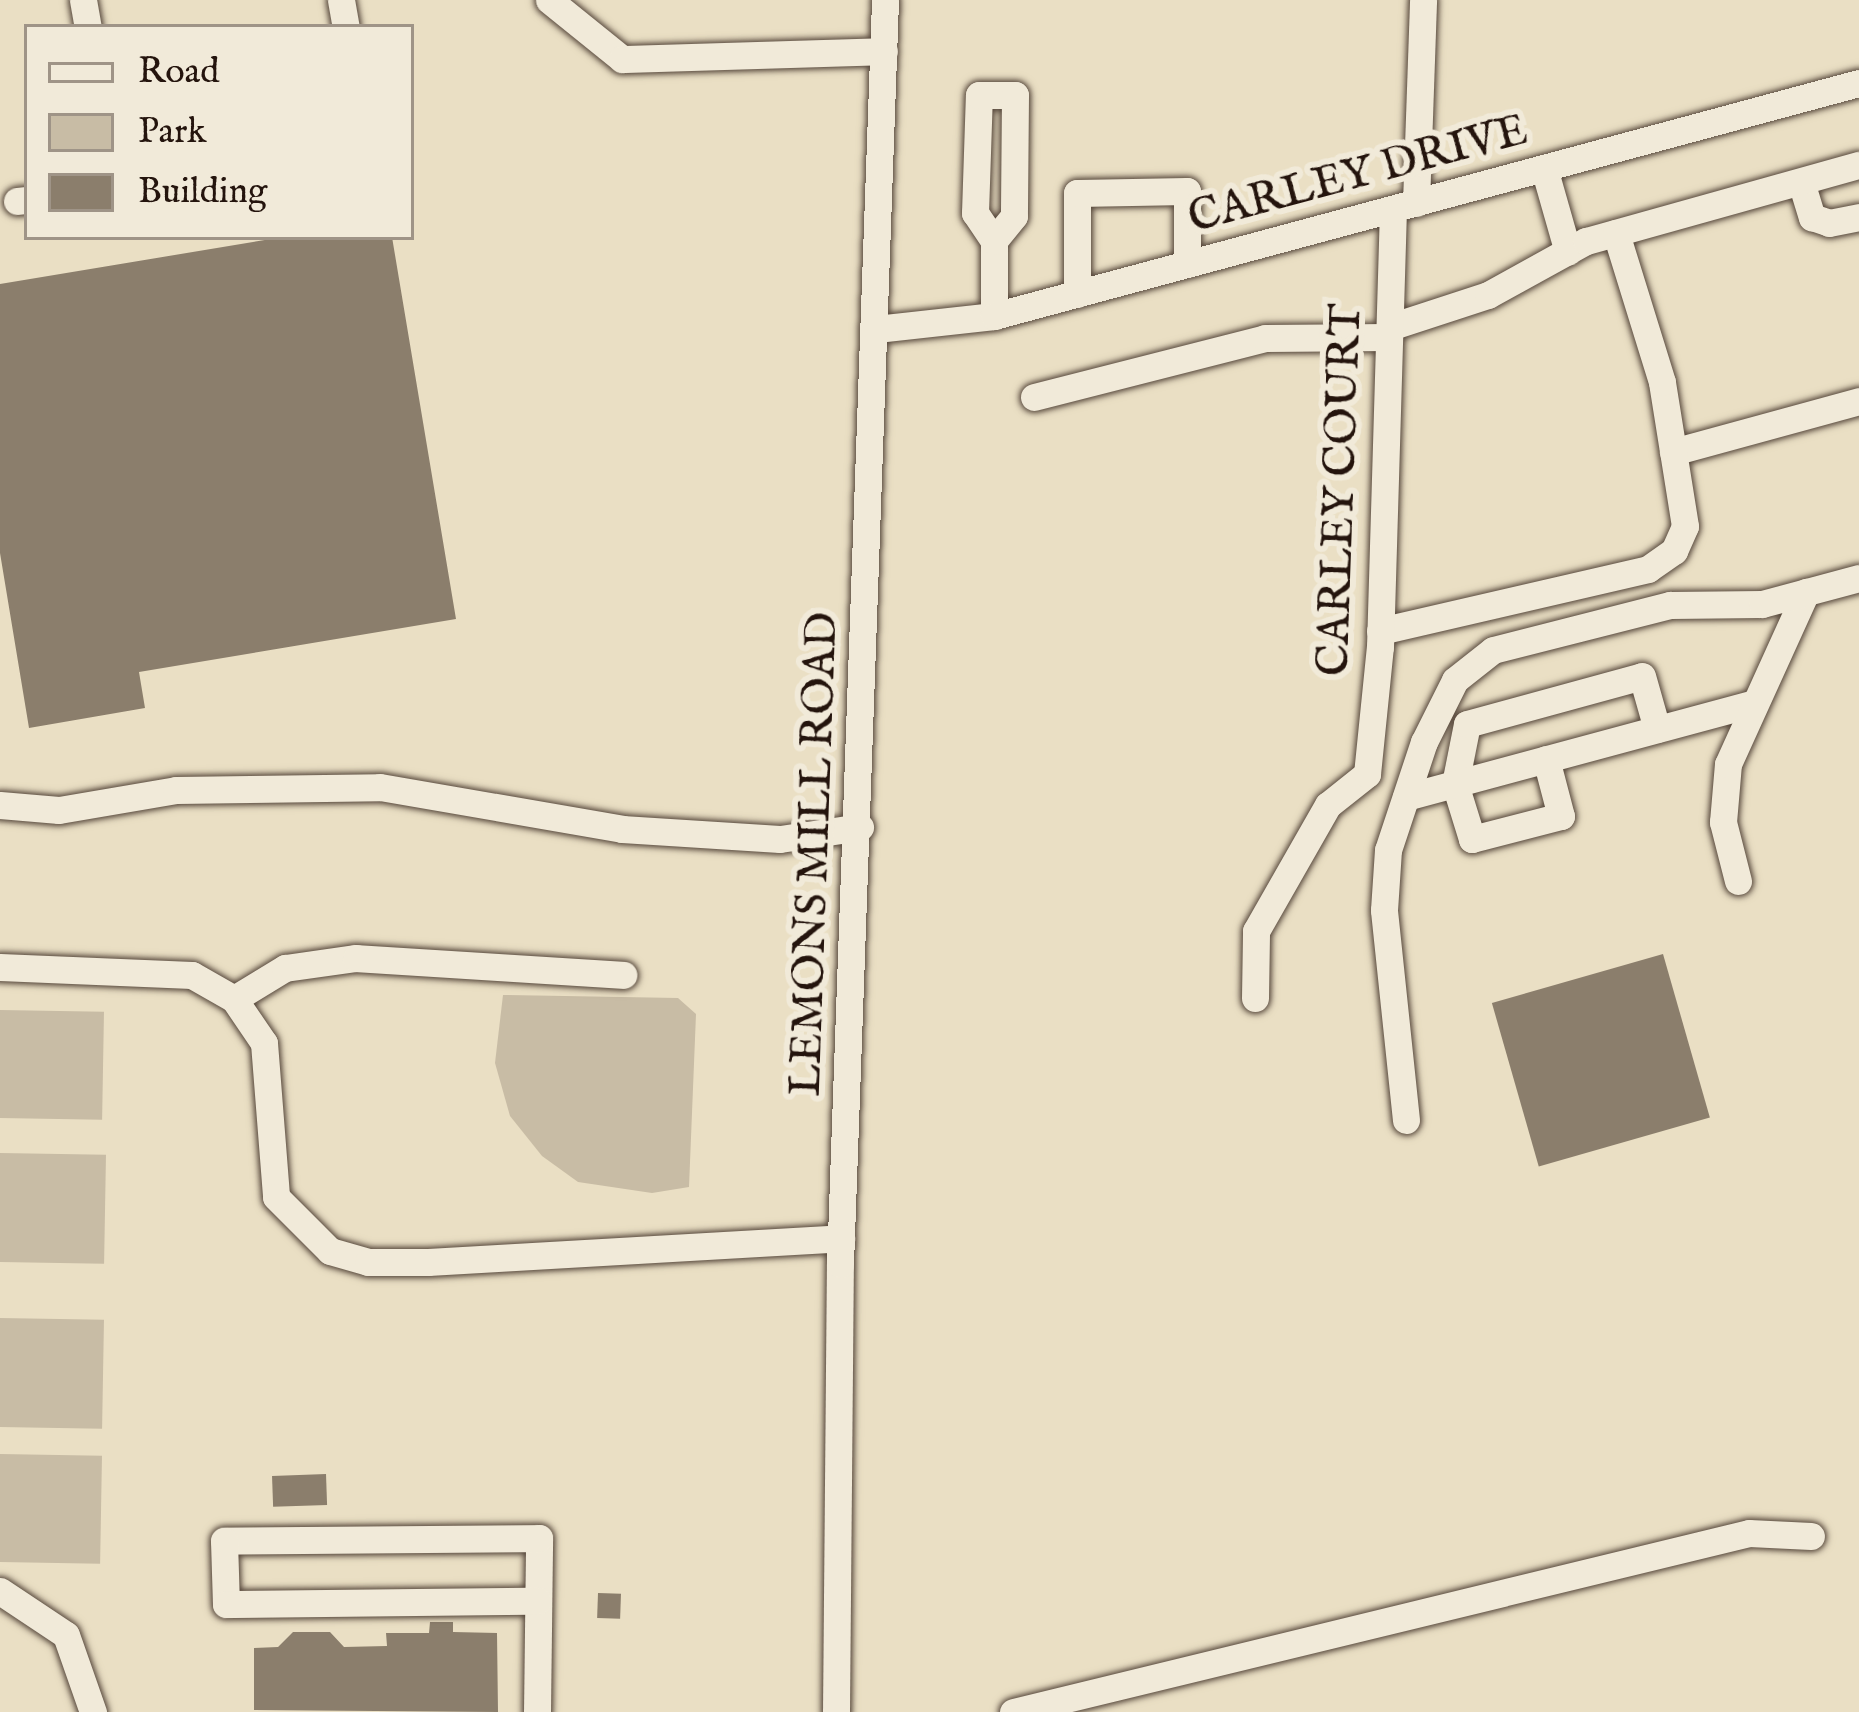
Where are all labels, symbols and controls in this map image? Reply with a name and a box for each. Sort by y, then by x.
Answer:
legend [24,24,414,240]
text: Road [138,49,219,95]
street label: CARLEY DRIVE [1182,104,1534,246]
text: Park [138,109,206,155]
text: Building [138,169,267,215]
street label: CARLEY COURT [1308,303,1374,677]
street label: LEMONS MILL ROAD [780,611,850,1097]

